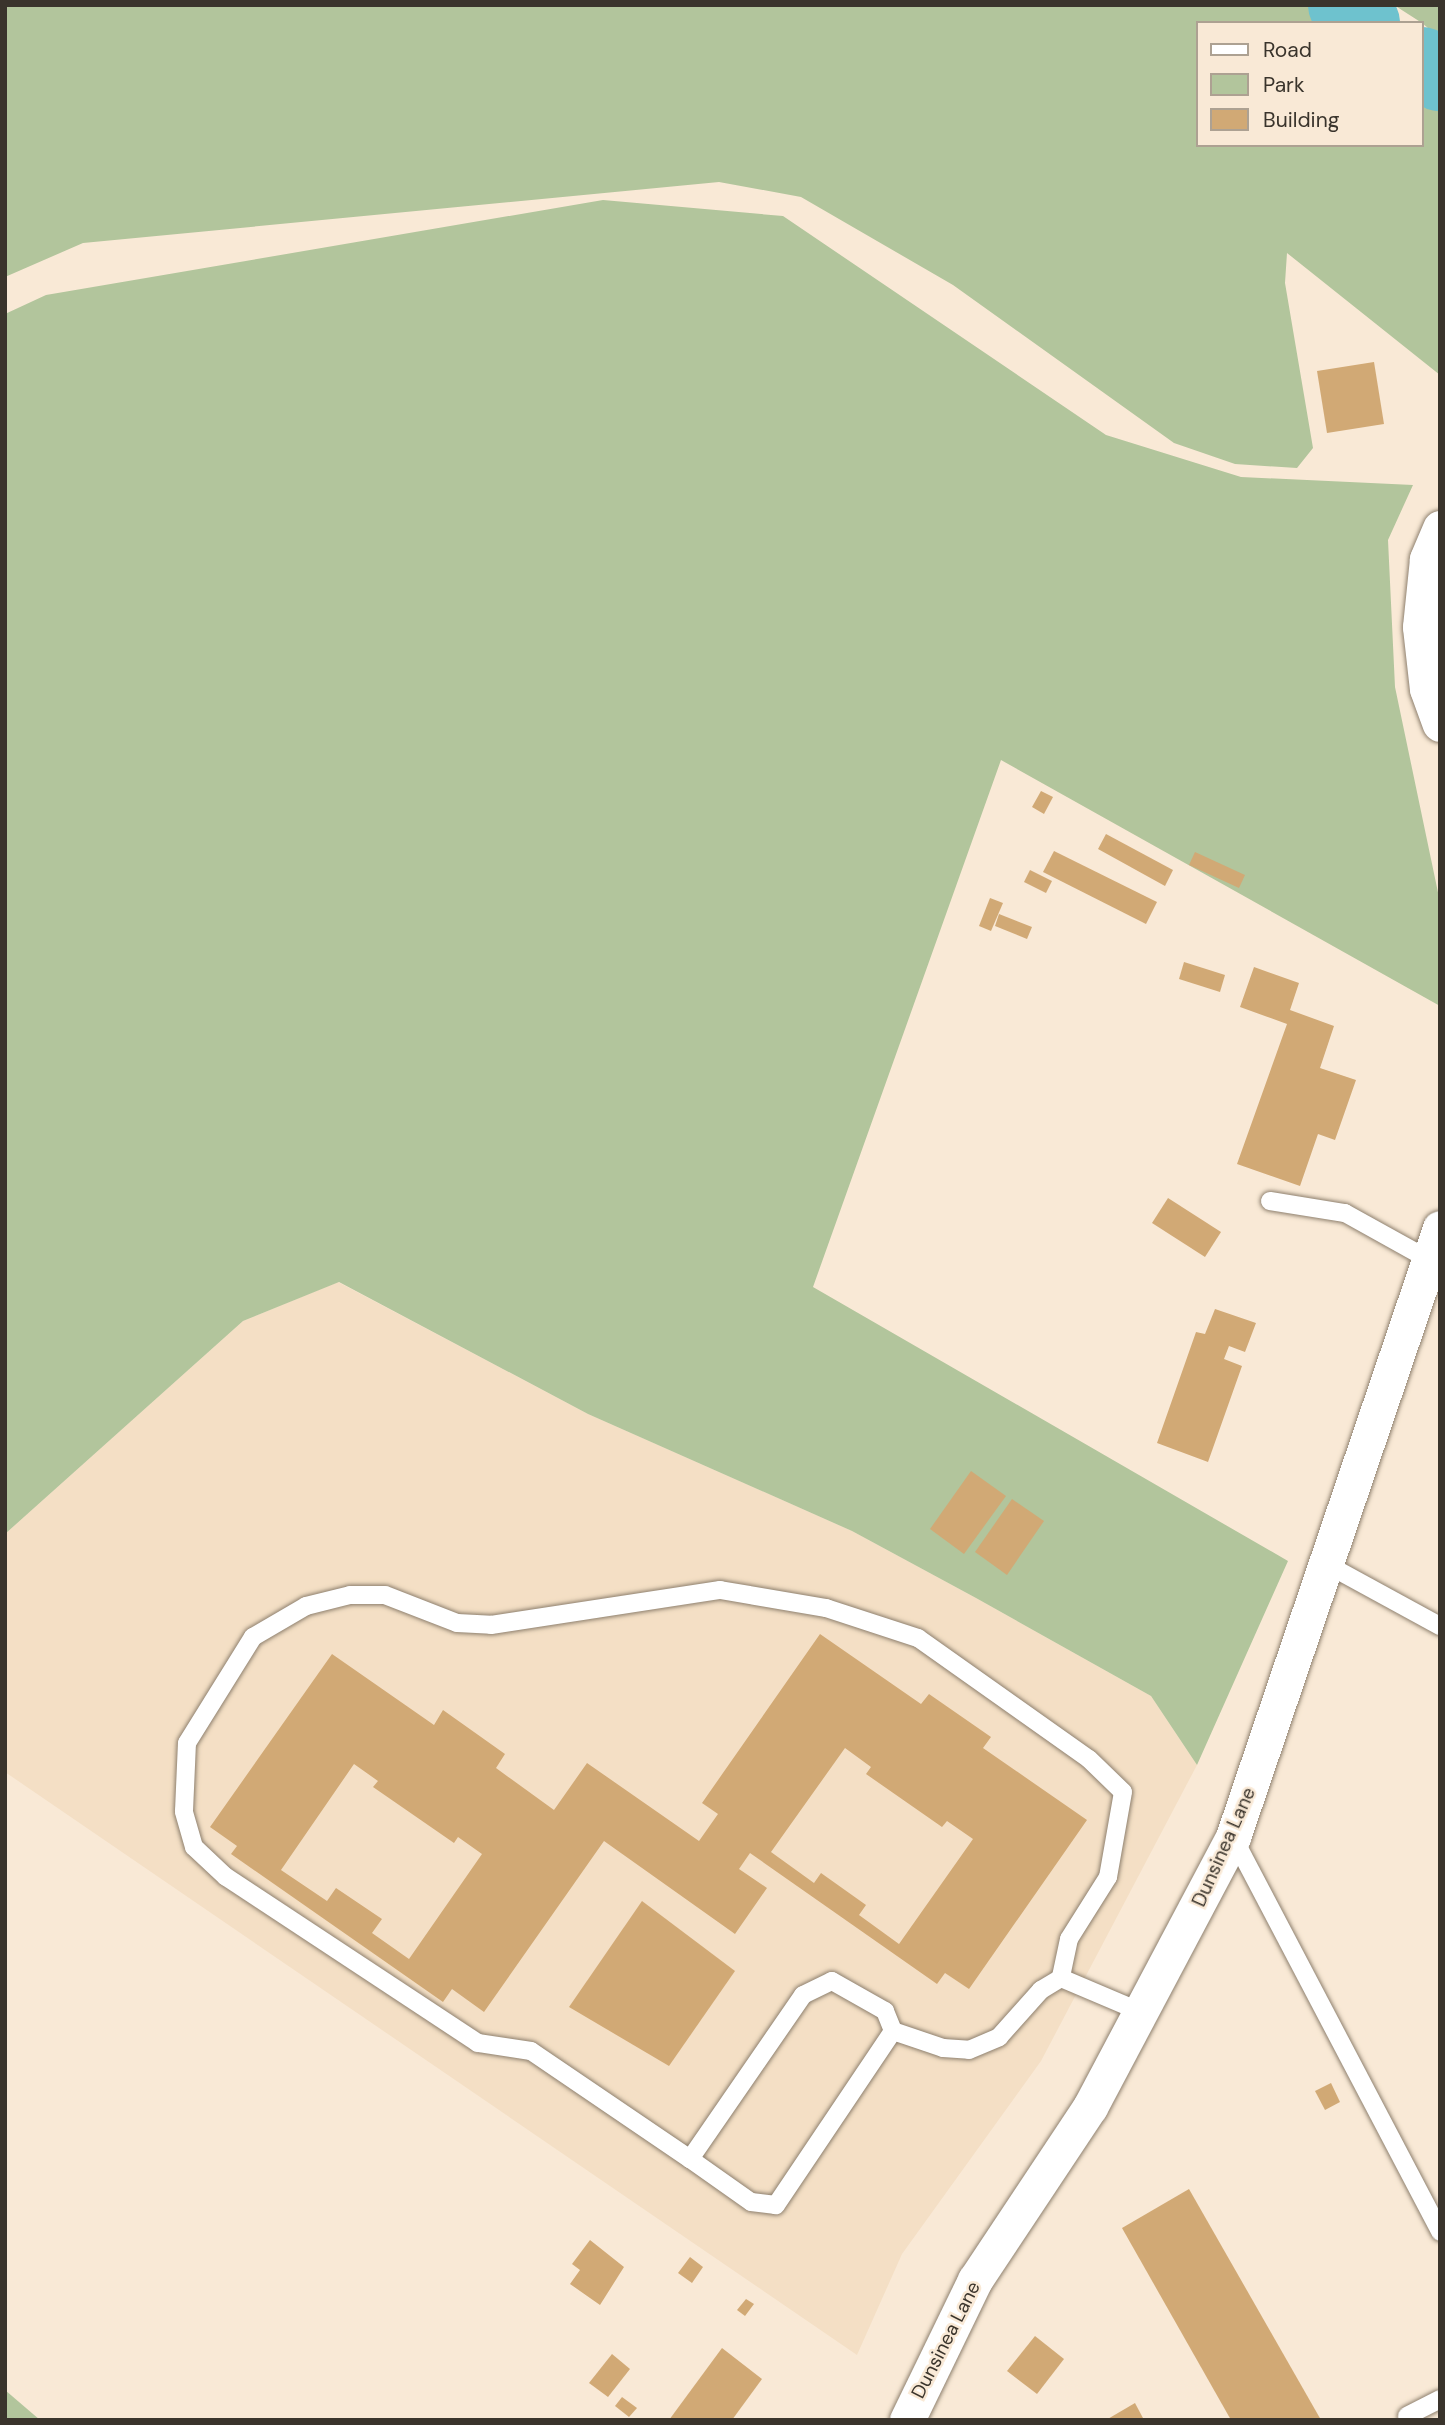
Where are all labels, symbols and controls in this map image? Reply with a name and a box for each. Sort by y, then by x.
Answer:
legend [1196,21,1424,147]
text: Road [1263,36,1312,64]
text: Park [1263,71,1304,99]
text: Building [1263,106,1339,134]
street label: Dunsinea Lane [1188,1784,1260,1910]
street label: Dunsinea Lane [907,2278,985,2402]

